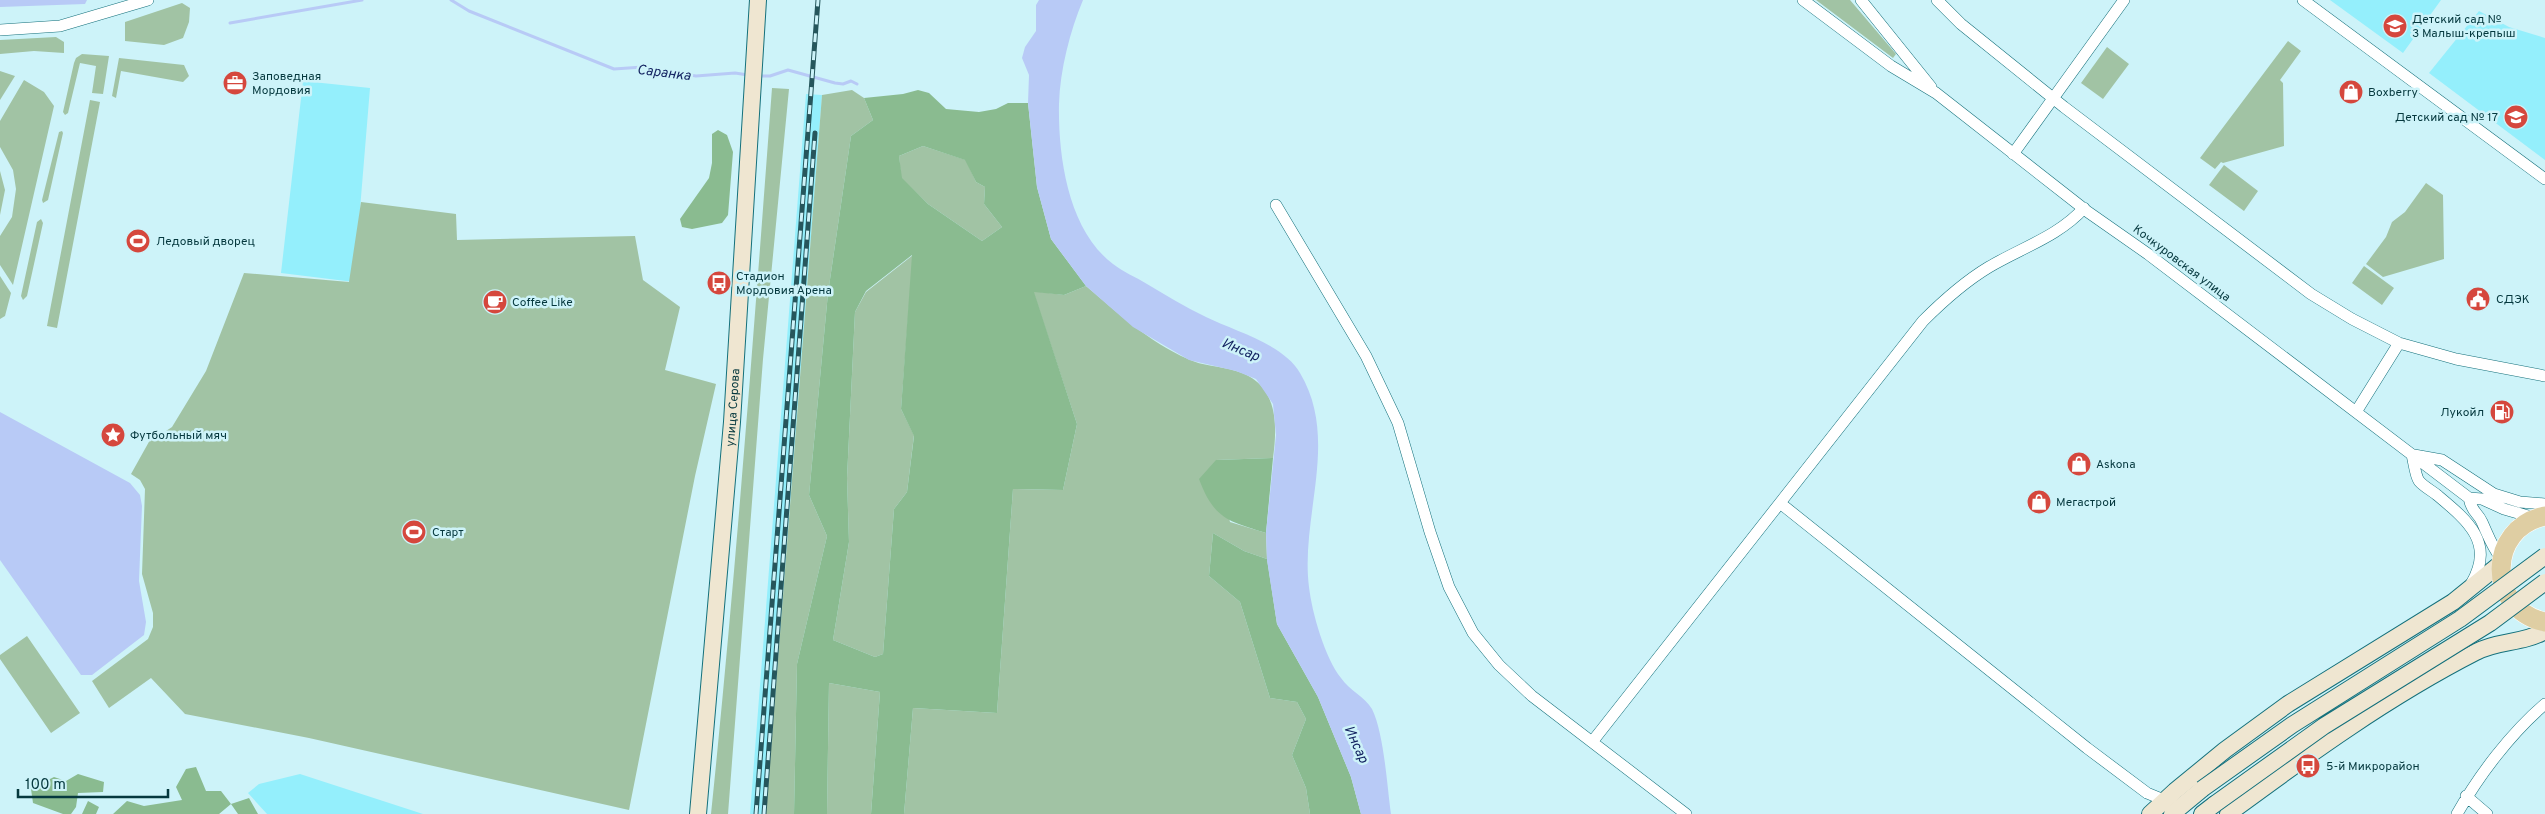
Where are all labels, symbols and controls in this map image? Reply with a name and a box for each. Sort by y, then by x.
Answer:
place label: Детский сад № 3 Малыш-крепыш [2412,12,2516,42]
school or university icon: Детский сад № 3 Малыш-крепыш [2382,13,2408,39]
water label: Саранка [636,62,692,85]
place label: Заповедная Мордовия [252,69,321,99]
office icon: Заповедная Мордовия [222,70,248,96]
shop icon: Boxberry [2338,79,2364,105]
place label: Boxberry [2368,85,2418,101]
school or university icon: Детский сад № 17 [2503,104,2529,130]
place label: Детский сад № 17 [2395,110,2498,126]
street label: Кочкуровская улица [2129,222,2233,306]
sports icon: Ледовый дворец [125,228,151,254]
place label: Ледовый дворец [156,234,255,250]
place label: Стадион Мордовия Арена [736,269,832,299]
bus stop icon: Стадион Мордовия Арена [706,270,732,296]
public building icon: СДЭК [2465,286,2491,312]
cafe icon: Coffee Like [482,289,508,315]
place label: СДЭК [2496,292,2530,308]
place label: Coffee Like [512,295,573,311]
water label: Инсар [1219,335,1262,366]
street label: улица Серова [723,368,744,447]
fuel station icon: Лукойл [2489,399,2515,425]
place label: Лукойл [2440,405,2484,421]
place icon: Футбольный мяч [100,422,126,448]
place label: Футбольный мяч [130,428,227,444]
shop icon: Askona [2066,451,2092,477]
place label: Askona [2096,457,2136,473]
shop icon: Мегастрой [2026,489,2052,515]
place label: Мегастрой [2056,495,2116,511]
sports icon: Старт [401,519,427,545]
place label: Старт [432,525,464,541]
water label: Инсар [1340,723,1372,766]
bus stop icon: 5-й Микрорайон [2295,753,2321,779]
place label: 5-й Микрорайон [2326,759,2420,775]
scale bar [18,766,168,798]
text: 100 m [25,776,66,795]

